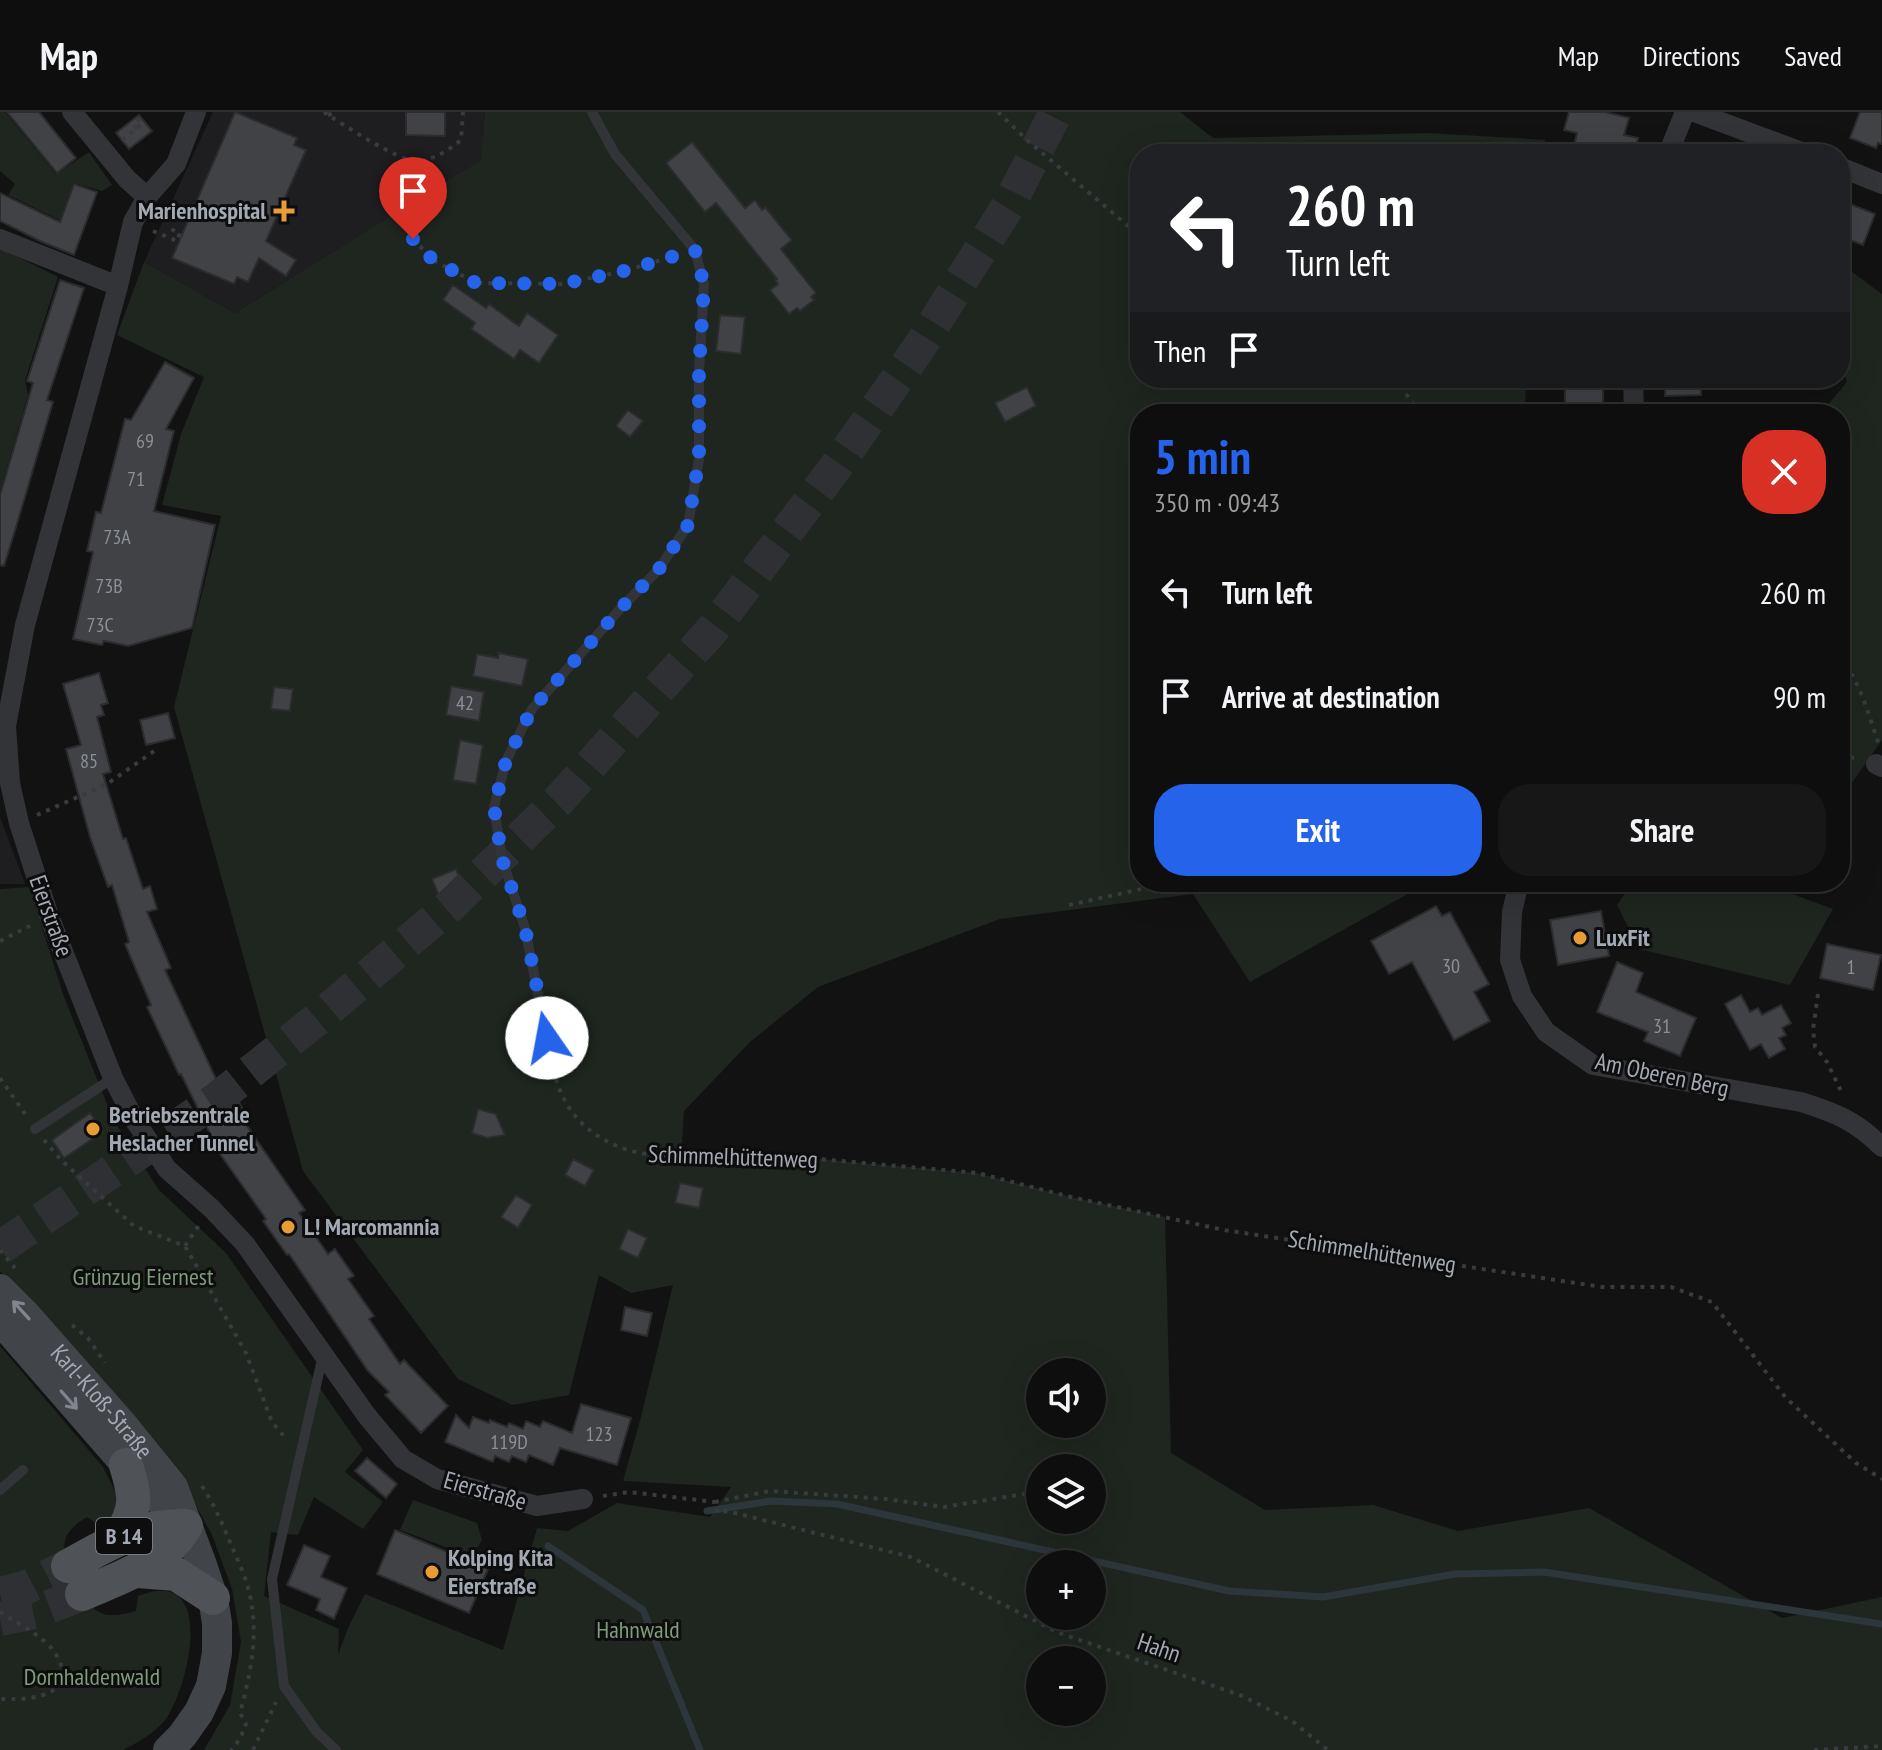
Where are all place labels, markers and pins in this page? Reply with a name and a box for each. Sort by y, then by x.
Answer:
pin [379,157,447,239]
place label: Marienhospital [138,195,266,226]
marker: Marienhospital [273,200,295,222]
place label: LuxFit [1596,922,1650,953]
marker: LuxFit [1571,929,1589,947]
place label: Betriebszentrale Heslacher Tunnel [109,1099,255,1158]
marker: Betriebszentrale Heslacher Tunnel [84,1120,102,1138]
place label: L! Marcomannia [304,1211,440,1242]
marker: L! Marcomannia [279,1218,297,1236]
place label: Kolping Kita Eierstraße [448,1542,553,1601]
marker: Kolping Kita Eierstraße [423,1563,441,1581]

